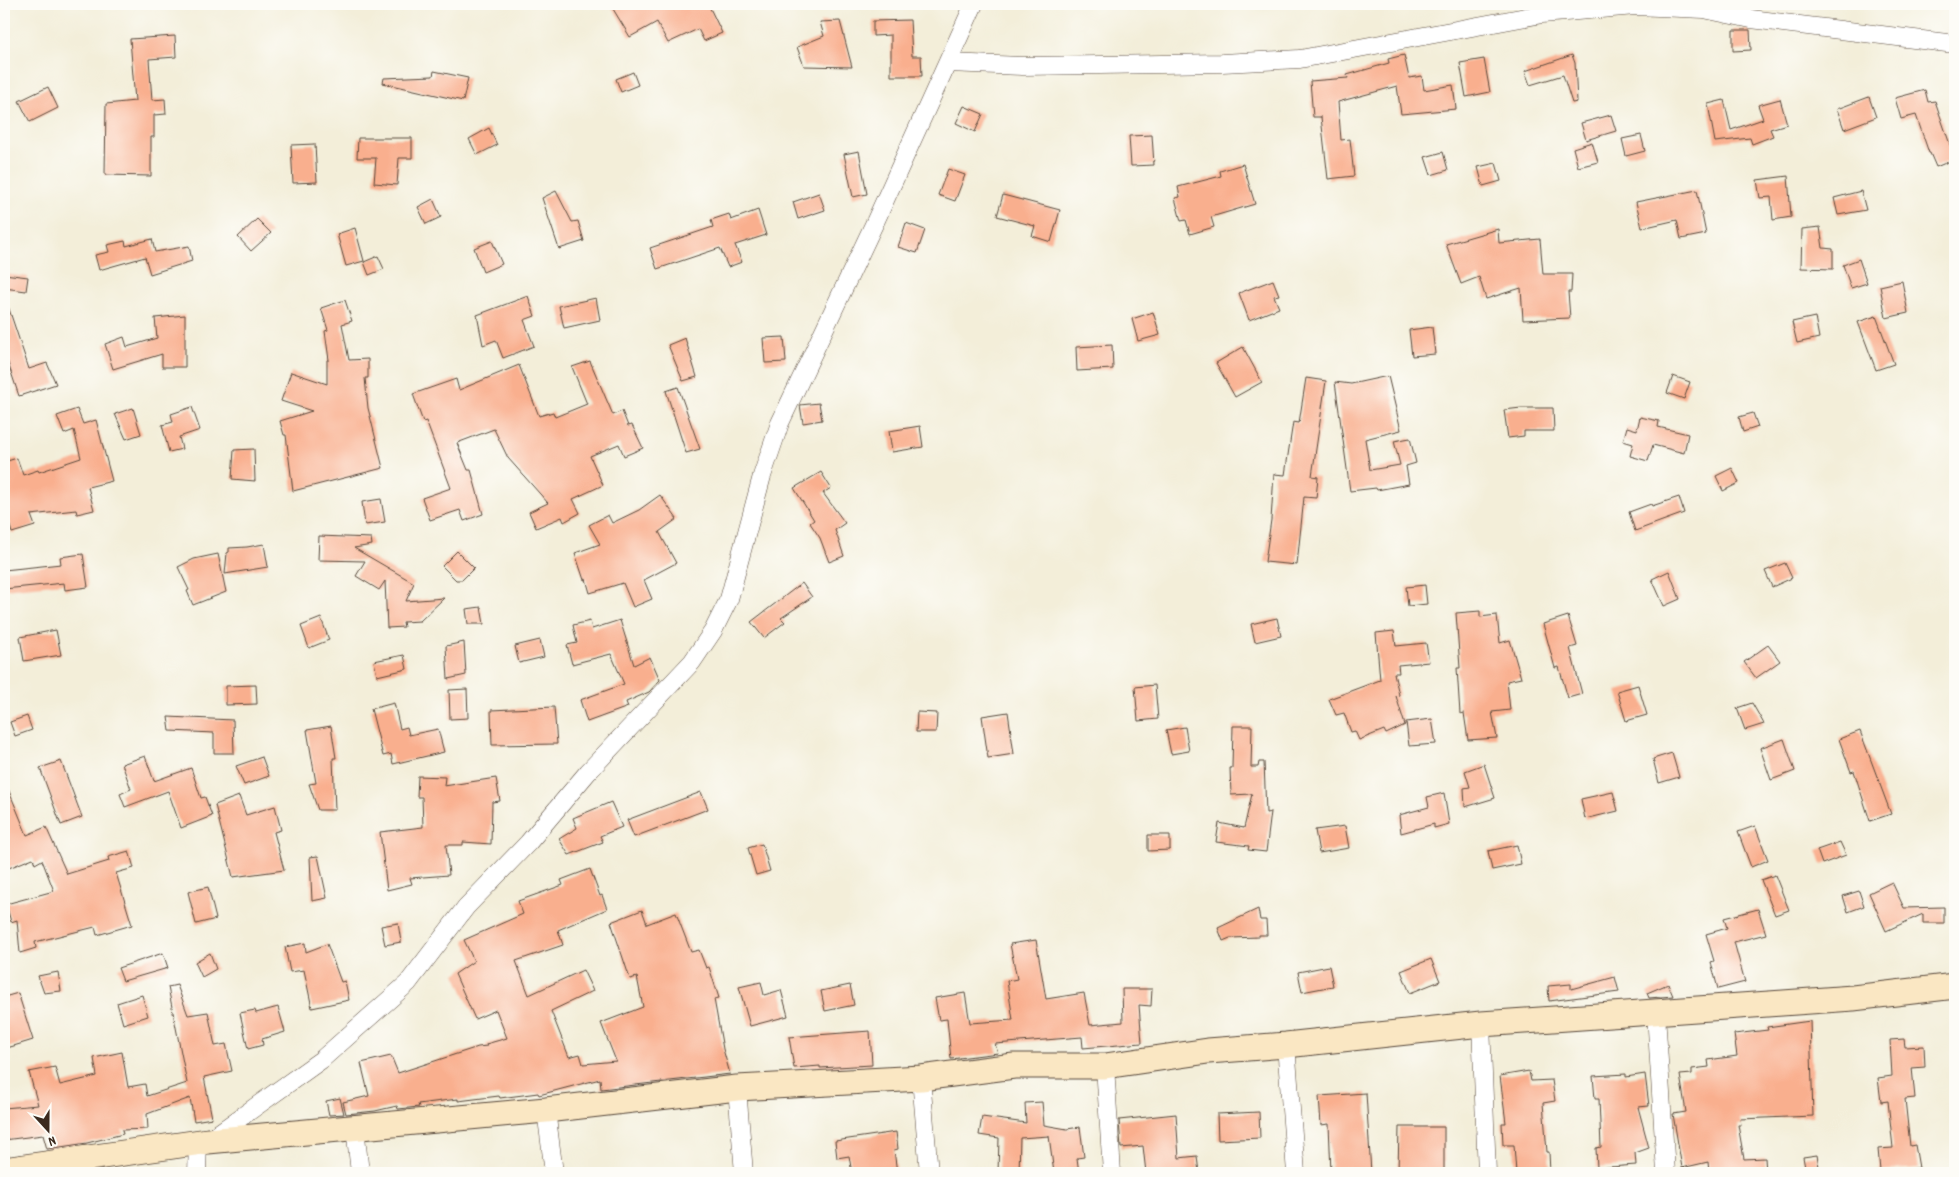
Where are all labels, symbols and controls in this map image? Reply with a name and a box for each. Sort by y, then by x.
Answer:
north arrow [22,1104,72,1154]
text: N [45,1130,59,1151]

